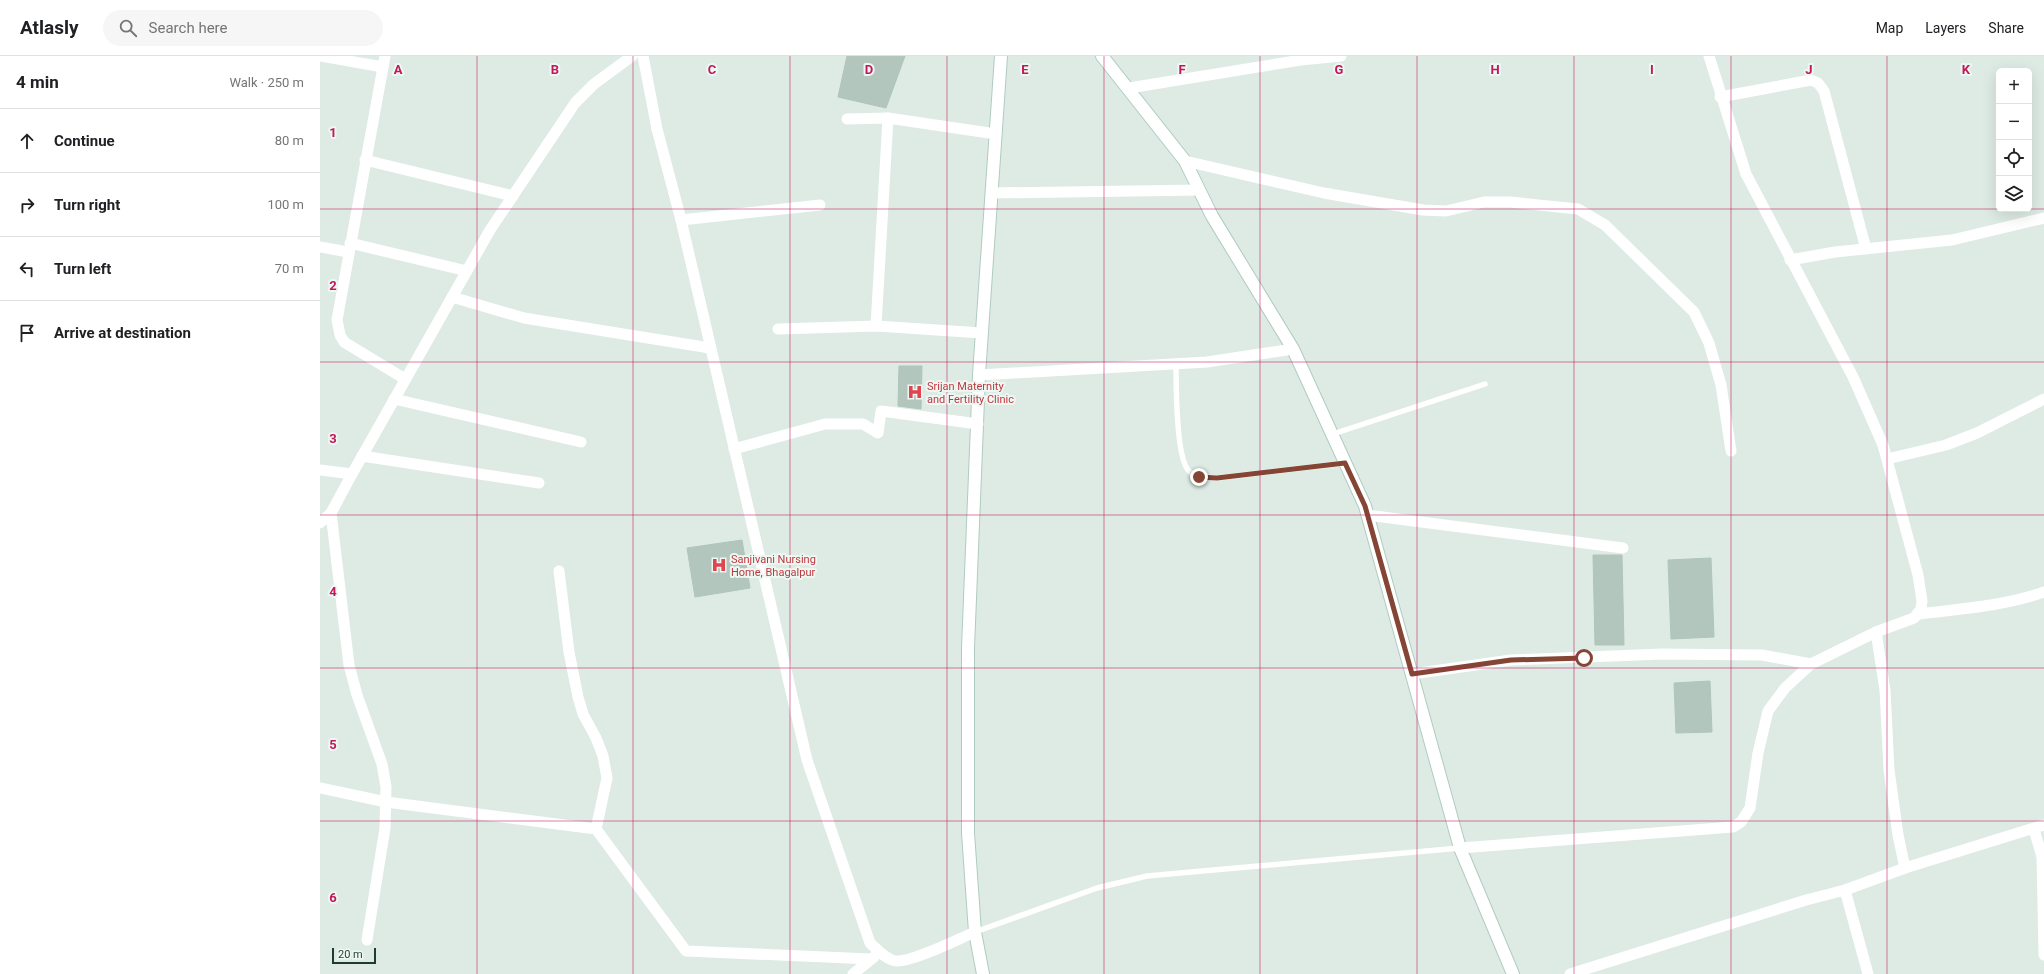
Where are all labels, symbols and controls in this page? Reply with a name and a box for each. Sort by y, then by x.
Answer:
search box [103,10,383,46]
text: Atlasly [20,16,79,39]
icon: search [117,17,139,39]
text: Search here [149,19,228,37]
text: Map [1876,20,1903,36]
text: Layers [1925,20,1966,36]
text: Share [1988,20,2024,36]
text: A [394,62,403,77]
text: B [551,62,559,77]
text: C [708,62,717,77]
text: D [865,62,873,77]
text: E [1021,62,1029,77]
text: F [1178,62,1186,77]
text: G [1335,62,1344,77]
text: H [1490,62,1500,77]
text: I [1650,62,1654,77]
text: J [1805,62,1813,77]
text: K [1962,62,1971,77]
map controls [1996,68,2032,212]
button: + [1996,68,2032,104]
text: 4 min [16,72,59,92]
text: Walk · 250 m [229,75,304,90]
button: − [1996,104,2032,140]
text: 1 [329,125,337,140]
icon: ahead [16,130,38,152]
text: Continue [54,132,115,150]
text: 80 m [275,133,304,148]
button: locate [1996,140,2032,176]
button: layers [1996,176,2032,212]
icon: right [16,194,38,216]
text: Turn right [54,196,120,214]
text: 100 m [267,197,304,212]
icon: left [16,258,38,280]
text: Turn left [54,260,111,278]
text: 70 m [275,261,304,276]
text: 2 [329,278,337,293]
icon: arrive [16,322,38,344]
text: Arrive at destination [54,324,191,342]
place label: Srijan Maternity and Fertility Clinic [927,380,1014,406]
hospital icon: Srijan Maternity and Fertility Clinic [906,383,924,401]
text: 3 [329,431,337,446]
route end [1190,468,1208,486]
place label: Sanjivani Nursing Home, Bhagalpur [731,553,816,579]
hospital icon: Sanjivani Nursing Home, Bhagalpur [710,556,728,574]
text: 4 [329,584,337,599]
route start [1575,649,1593,667]
text: 5 [329,737,337,752]
text: 6 [329,890,337,905]
scale bar [332,946,376,965]
text: 20 m [338,948,363,961]

